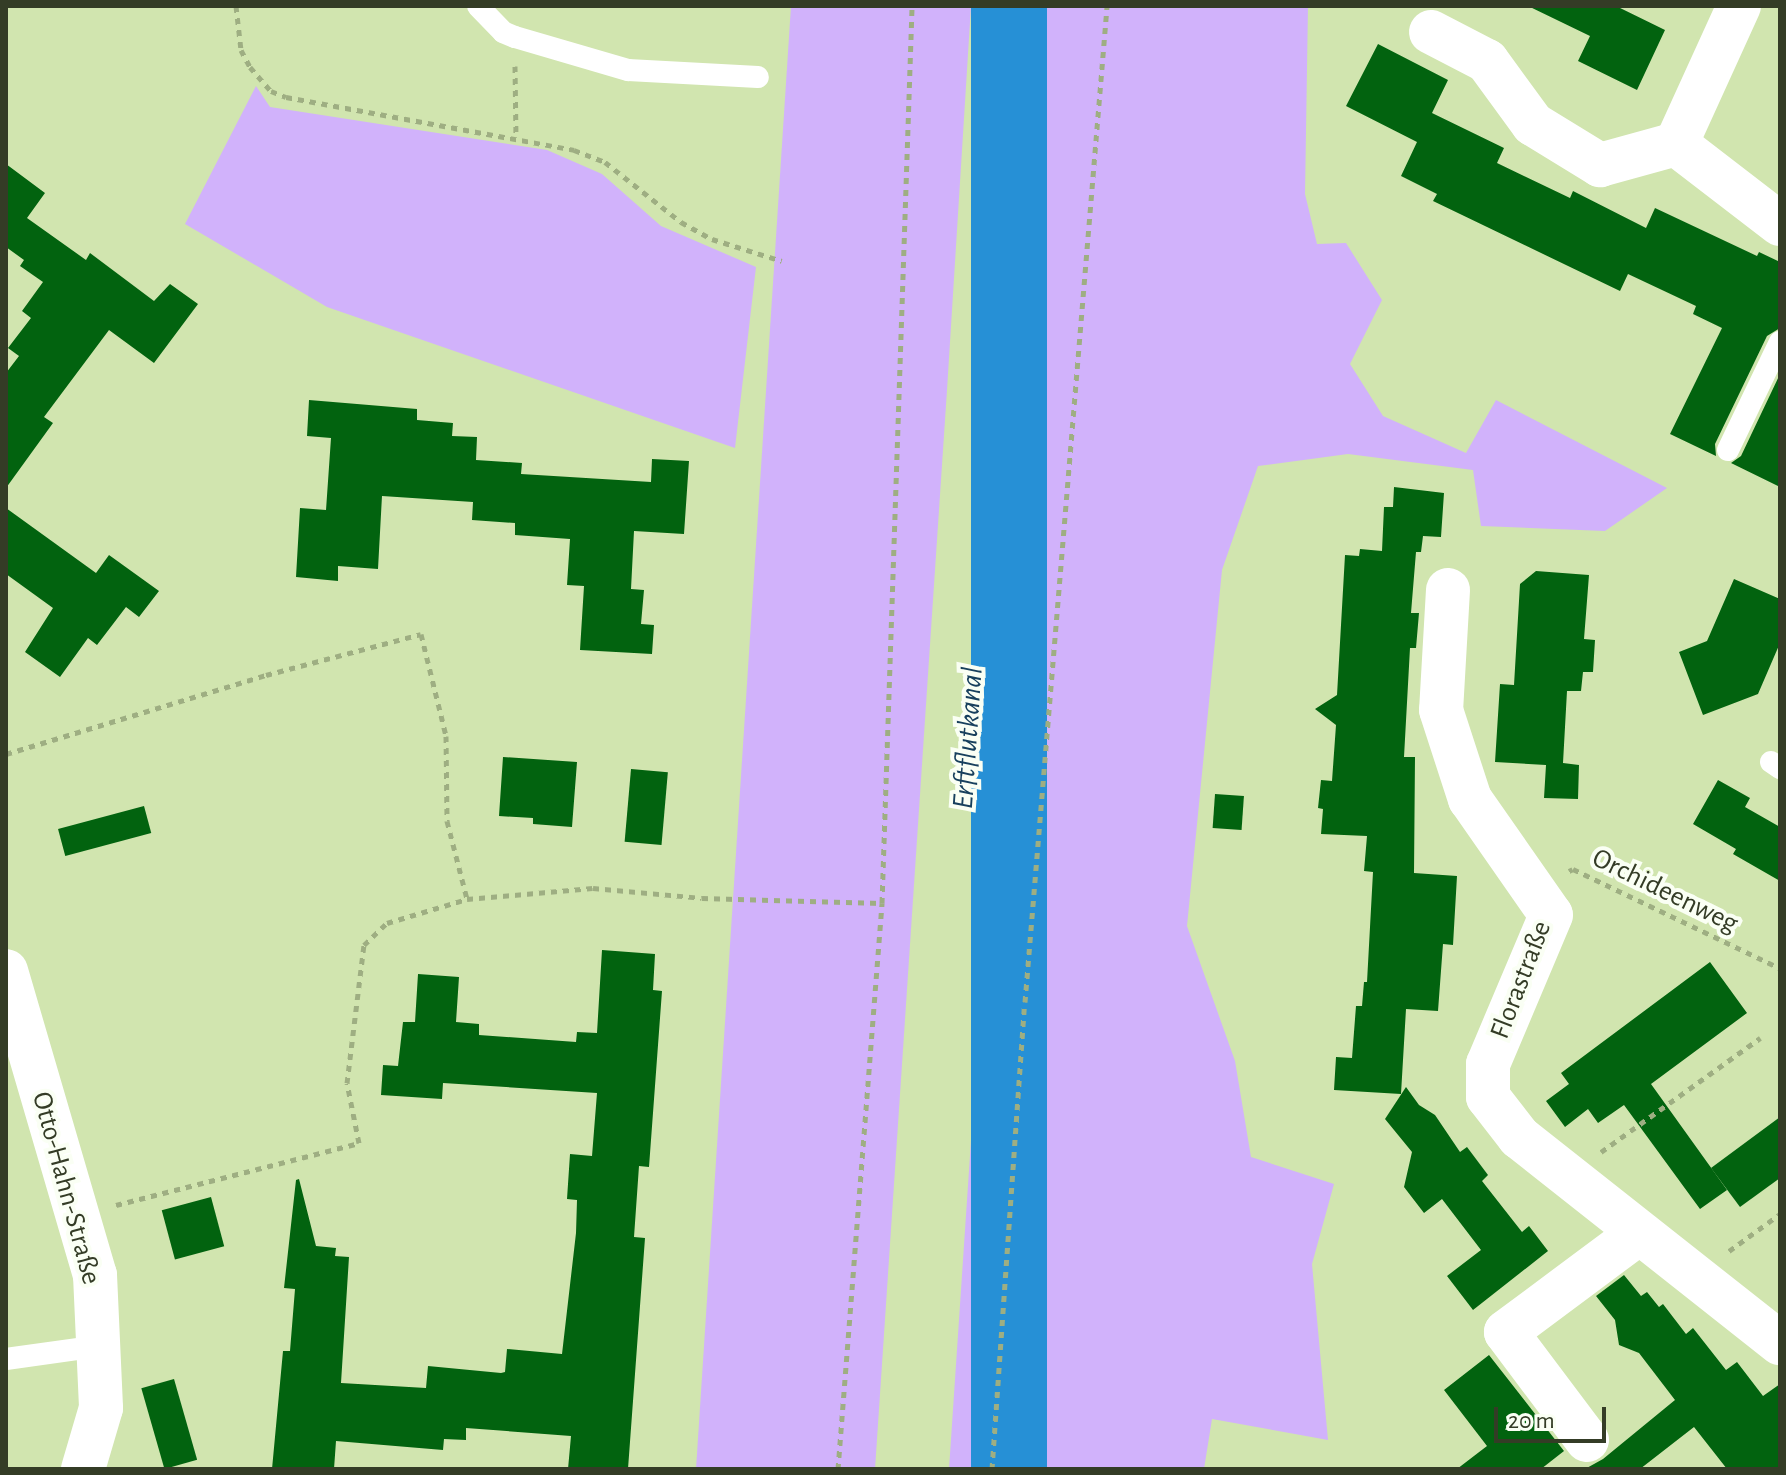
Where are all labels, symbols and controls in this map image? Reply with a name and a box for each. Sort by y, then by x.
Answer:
water label: Erftflutkanal [945,666,991,810]
street label: Orchideenweg [1587,841,1743,941]
street label: Florastraße [1483,916,1559,1044]
street label: Otto-Hahn-Straße [24,1088,108,1288]
scale bar [1498,1391,1610,1441]
text: 20 m [1508,1409,1555,1433]

